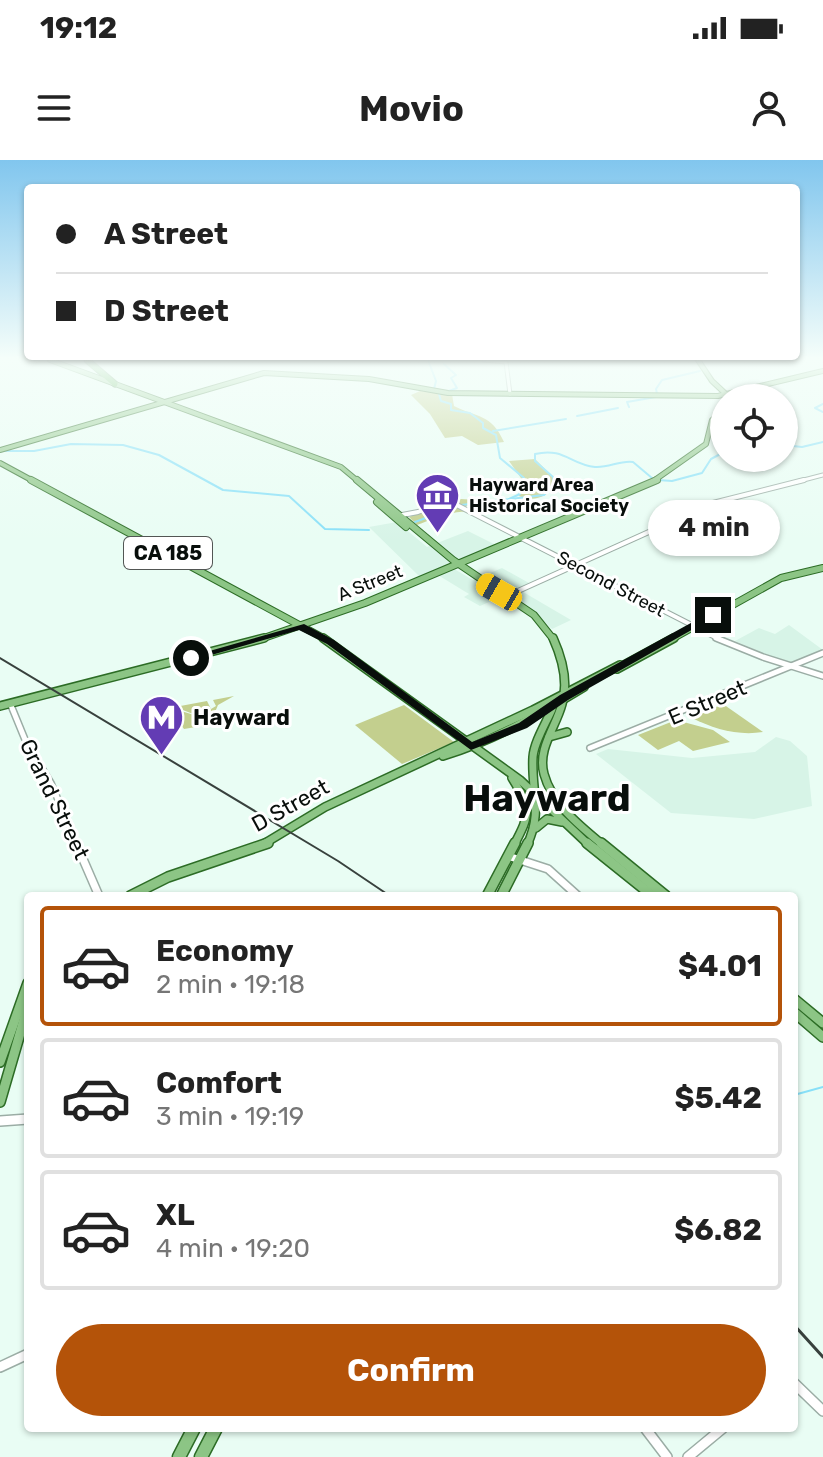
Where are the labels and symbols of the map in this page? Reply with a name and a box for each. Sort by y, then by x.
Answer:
museum icon: Hayward Area Historical Society [414,471,462,534]
place label: Hayward Area Historical Society [469,474,629,517]
callout: 4 min [647,499,779,555]
road number: CA 185 [124,537,212,569]
street label: Second Street [553,546,669,622]
street label: A Street [334,560,406,606]
car [472,570,526,614]
route end [695,597,731,633]
route start [173,640,209,676]
street label: E Street [664,674,751,731]
metro station icon: Hayward [138,693,186,756]
place label: Hayward [193,704,290,731]
street label: Grand Street [14,735,96,864]
street label: D Street [247,773,334,838]
district label: Hayward [463,775,631,821]

